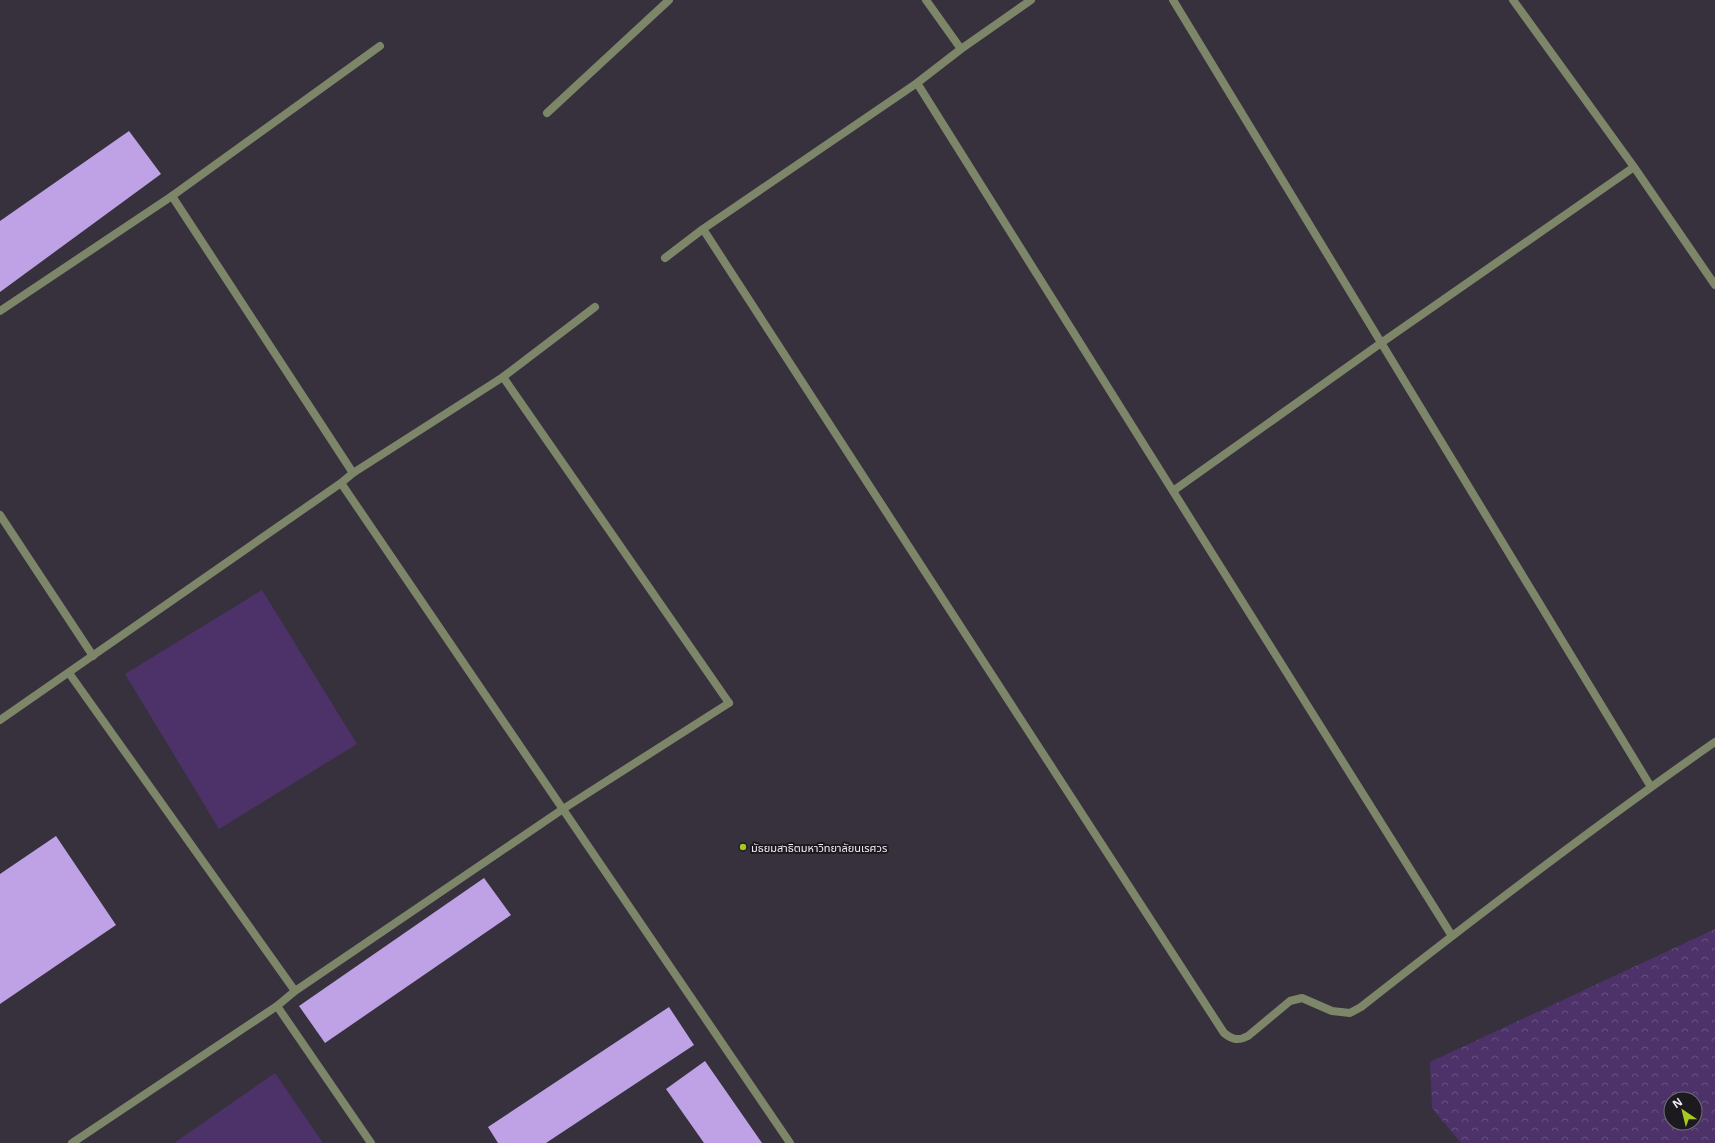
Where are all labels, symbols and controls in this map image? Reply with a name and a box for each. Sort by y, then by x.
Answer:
place label: มัธยมสาธิตมหาวิทยาลัยนเรศวร [751,840,887,855]
marker: มัธยมสาธิตมหาวิทยาลัยนเรศวร [738,842,748,852]
north arrow [1663,1091,1703,1131]
text: N [1669,1094,1685,1111]

